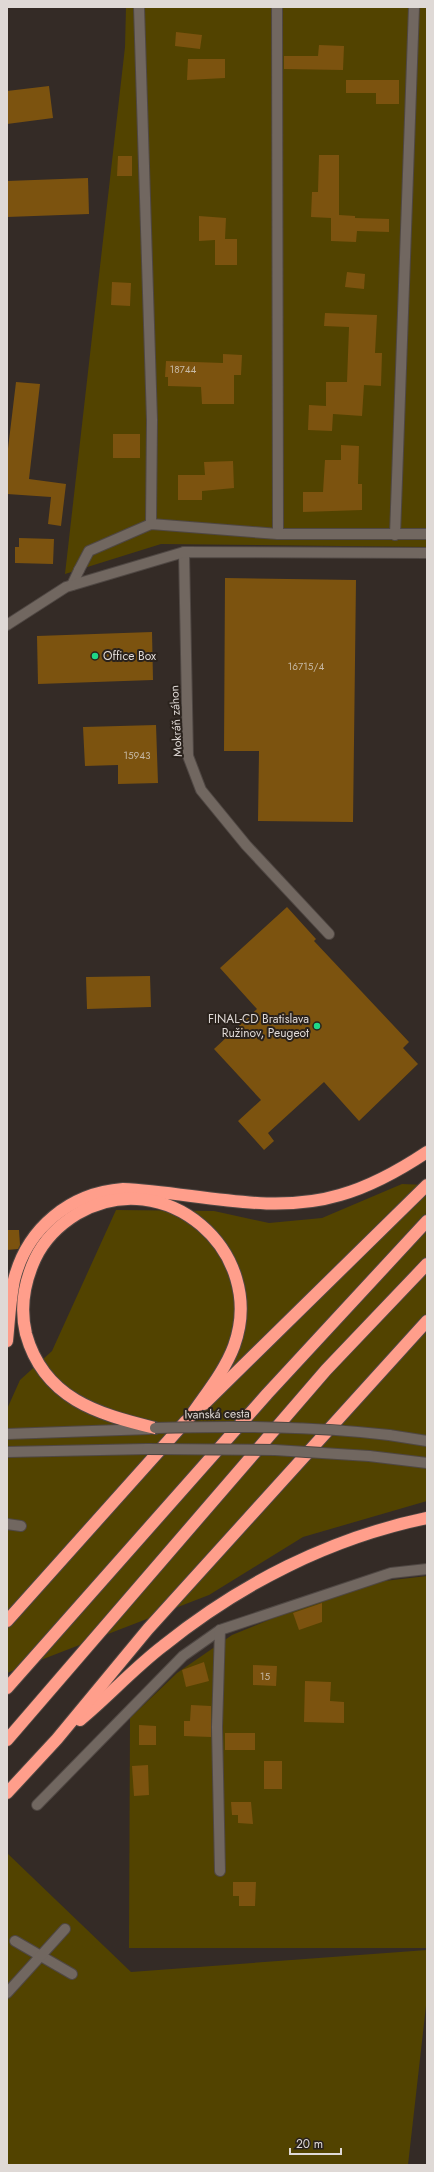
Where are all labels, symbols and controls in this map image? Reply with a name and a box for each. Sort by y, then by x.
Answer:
house number: 18744 [170,362,197,377]
place label: Office Box [103,647,157,665]
marker: Office Box [90,651,100,661]
house number: 16715/4 [288,659,324,674]
street label: Mokráň záhon [165,685,187,757]
house number: 15943 [123,748,151,763]
place label: FINAL-CD Bratislava Ružinov, Peugeot [208,1010,309,1042]
marker: FINAL-CD Bratislava Ružinov, Peugeot [312,1021,322,1031]
street label: Ivanská cesta [184,1404,250,1424]
house number: 15 [260,1669,270,1684]
scale bar [290,2130,341,2156]
text: 20 m [296,2135,323,2153]

